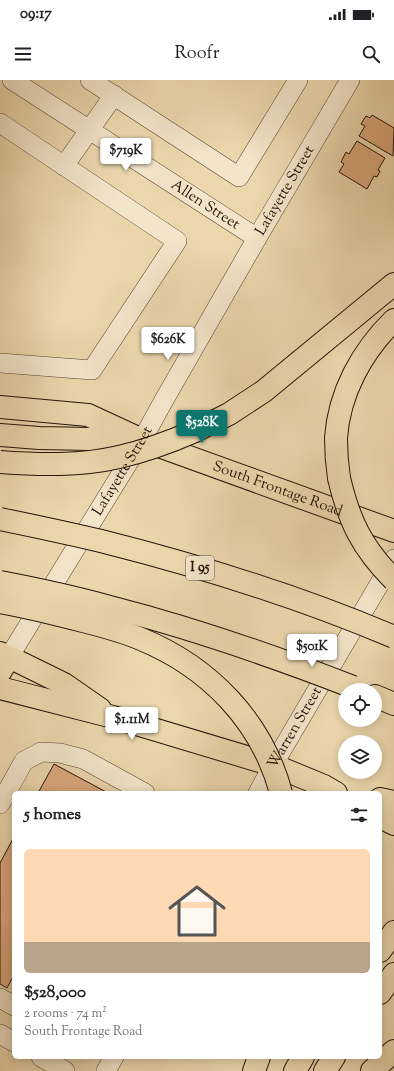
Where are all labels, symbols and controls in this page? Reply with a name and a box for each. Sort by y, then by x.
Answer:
text: 09:17 [20,4,52,25]
text: Roofr [174,41,220,67]
icon: menu [12,43,34,65]
icon: search [360,43,382,65]
pin: $719K [98,138,154,172]
text: $719K [109,142,143,160]
street label: Lafayette Street [250,142,320,240]
street label: Allen Street [167,175,244,235]
pin: $626K [140,327,196,361]
text: $626K [150,331,186,349]
pin: $528K [174,410,230,444]
text: $528K [185,414,219,432]
street label: Lafayette Street [88,423,158,520]
street label: South Frontage Road [210,456,346,522]
road number: I 95 [186,556,214,580]
pin: $501K [284,634,340,668]
text: $501K [296,638,328,656]
street label: Warren Street [263,683,327,773]
map controls [338,683,382,779]
button: locate [338,683,382,727]
pin: $1.11M [99,707,165,741]
text: $1.11M [114,711,150,729]
button: layers [338,735,382,779]
text: 5 homes [24,803,81,827]
icon: filters [348,804,370,826]
icon: home [161,875,233,947]
text: $528,000 [24,981,86,1005]
text: 2 rooms · 74 m² [24,1005,107,1023]
text: South Frontage Road [24,1023,142,1041]

